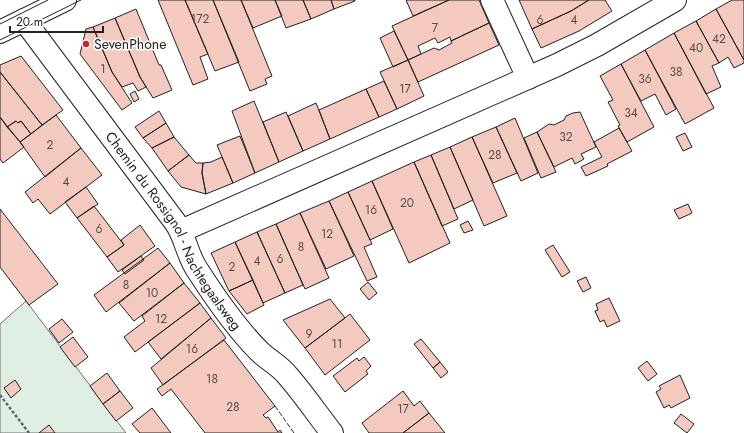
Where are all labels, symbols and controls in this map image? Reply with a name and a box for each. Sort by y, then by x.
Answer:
scale bar [10,8,103,34]
house number: 172 [191,10,209,28]
house number: 6 [537,11,544,29]
house number: 4 [571,11,578,29]
text: 20 m [16,13,43,31]
house number: 7 [432,19,439,37]
house number: 42 [712,30,726,48]
place label: SevenPhone [94,34,166,54]
marker: SevenPhone [81,39,91,49]
house number: 40 [689,39,703,57]
house number: 1 [100,60,106,78]
house number: 38 [669,63,683,81]
house number: 36 [638,70,652,88]
house number: 17 [399,80,412,98]
house number: 34 [624,104,638,122]
street label: Chemin du Rossignol - Nachtegaalsweg [101,127,246,334]
house number: 32 [559,128,573,146]
house number: 2 [47,136,54,154]
house number: 28 [488,146,502,164]
house number: 4 [63,173,70,191]
house number: 20 [400,194,414,212]
house number: 16 [365,201,377,219]
house number: 6 [96,220,103,238]
house number: 12 [321,225,333,243]
house number: 8 [298,238,304,256]
house number: 6 [277,250,284,268]
house number: 4 [254,252,261,270]
house number: 2 [229,258,236,276]
house number: 8 [123,276,129,294]
house number: 10 [146,284,158,302]
house number: 12 [155,310,167,328]
house number: 9 [306,325,313,343]
house number: 11 [332,335,342,353]
house number: 16 [186,340,198,358]
house number: 18 [206,370,218,388]
house number: 28 [226,398,240,416]
house number: 17 [397,400,410,418]

